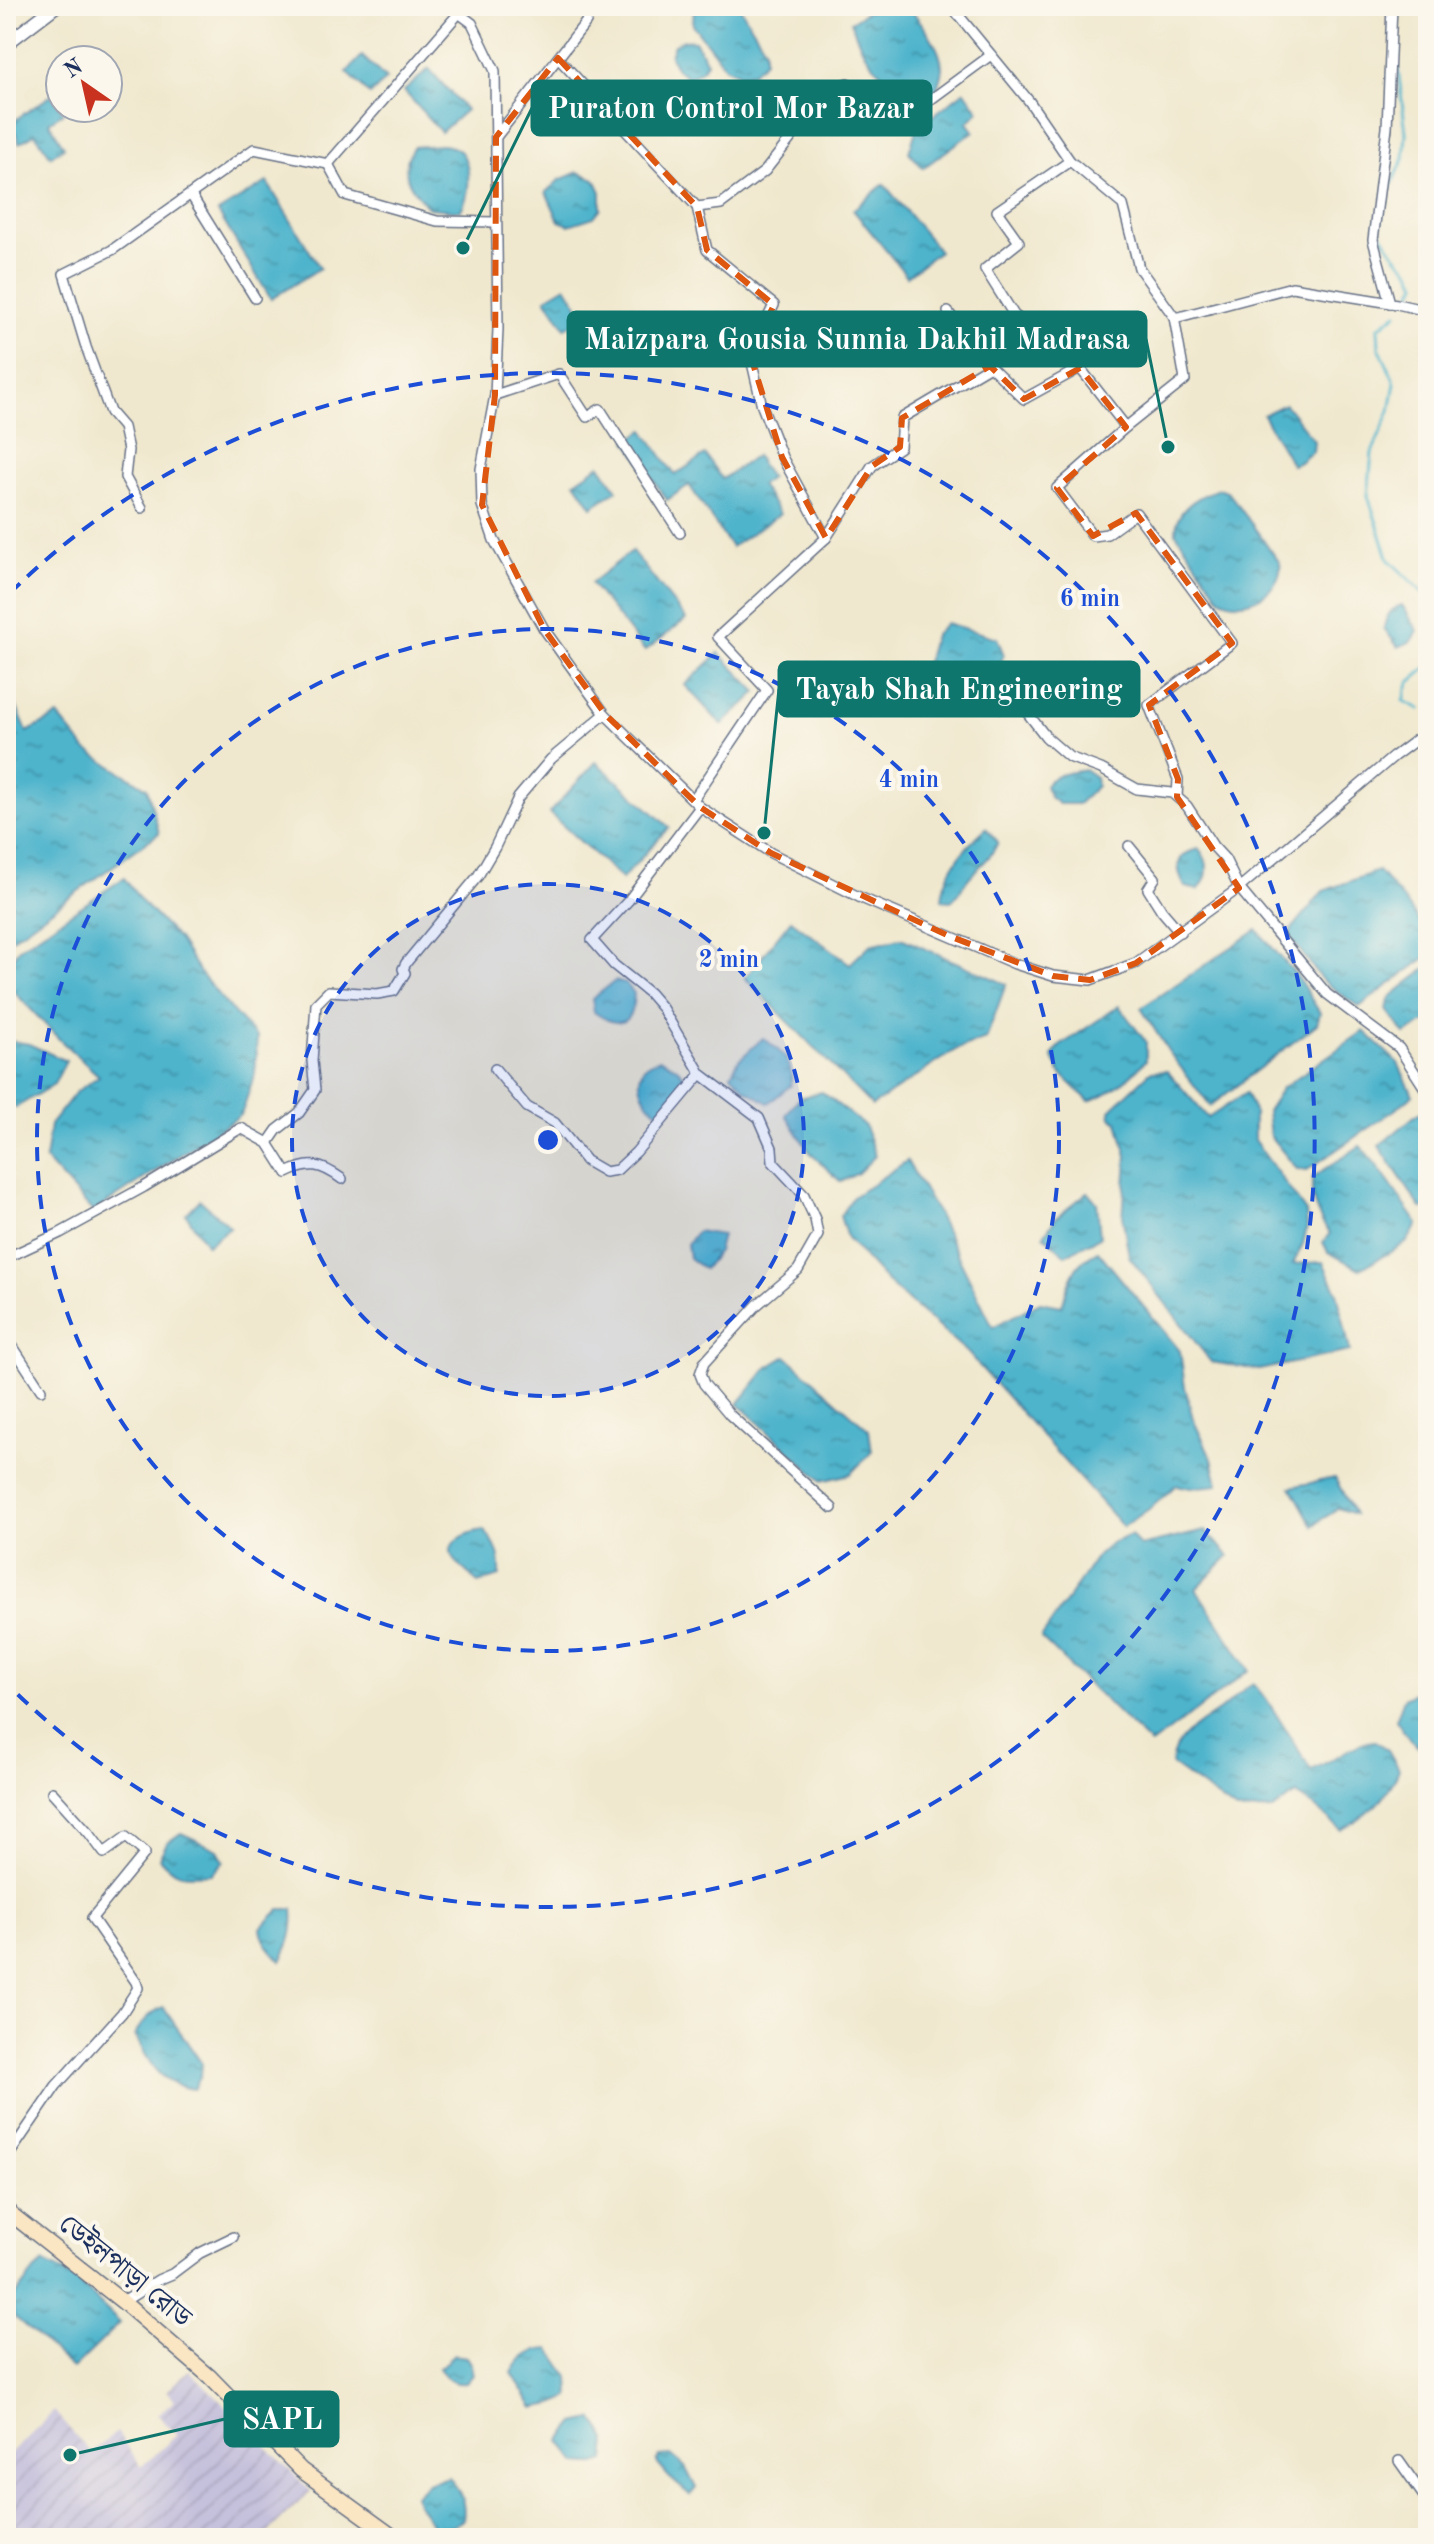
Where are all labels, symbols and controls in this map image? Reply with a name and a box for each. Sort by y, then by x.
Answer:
north arrow [44,44,124,124]
text: N [61,55,87,83]
callout: Puraton Control Mor Bazar [532,81,931,135]
text: Puraton Control Mor Bazar [547,95,915,125]
callout: Maizpara Gousia Sunnia Dakhil Madrasa [568,312,1146,366]
text: Maizpara Gousia Sunnia Dakhil Madrasa [584,326,1130,356]
text: 6 min [1060,588,1120,612]
callout: Tayab Shah Engineering [779,662,1139,716]
text: Tayab Shah Engineering [795,676,1123,706]
text: 4 min [879,769,939,793]
text: 2 min [699,949,759,973]
centre of rings [534,1126,562,1154]
street label: ডেইলপাড়া রোড [53,2206,200,2335]
callout: SAPL [225,2392,338,2446]
text: SAPL [242,2406,322,2436]

